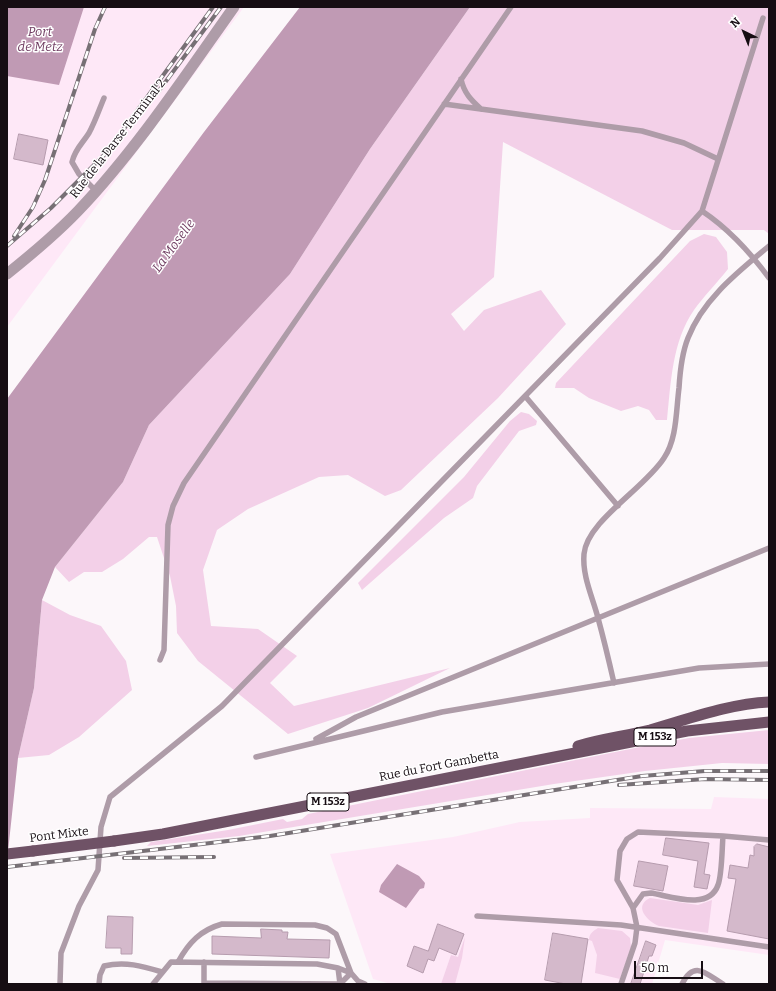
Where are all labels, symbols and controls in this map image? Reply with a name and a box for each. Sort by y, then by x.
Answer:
north arrow [724,12,764,52]
text: N [728,15,743,31]
water label: Port de Metz [18,24,62,55]
street label: Rue de la Darse Terminal 2 [67,77,169,201]
water label: La Moselle [150,217,198,275]
road number: M 153z [634,728,676,746]
street label: Rue du Fort Gambetta [378,747,500,785]
road number: M 153z [307,793,349,811]
street label: Pont Mixte [29,824,89,846]
scale bar [636,953,705,979]
text: 50 m [641,961,669,975]

